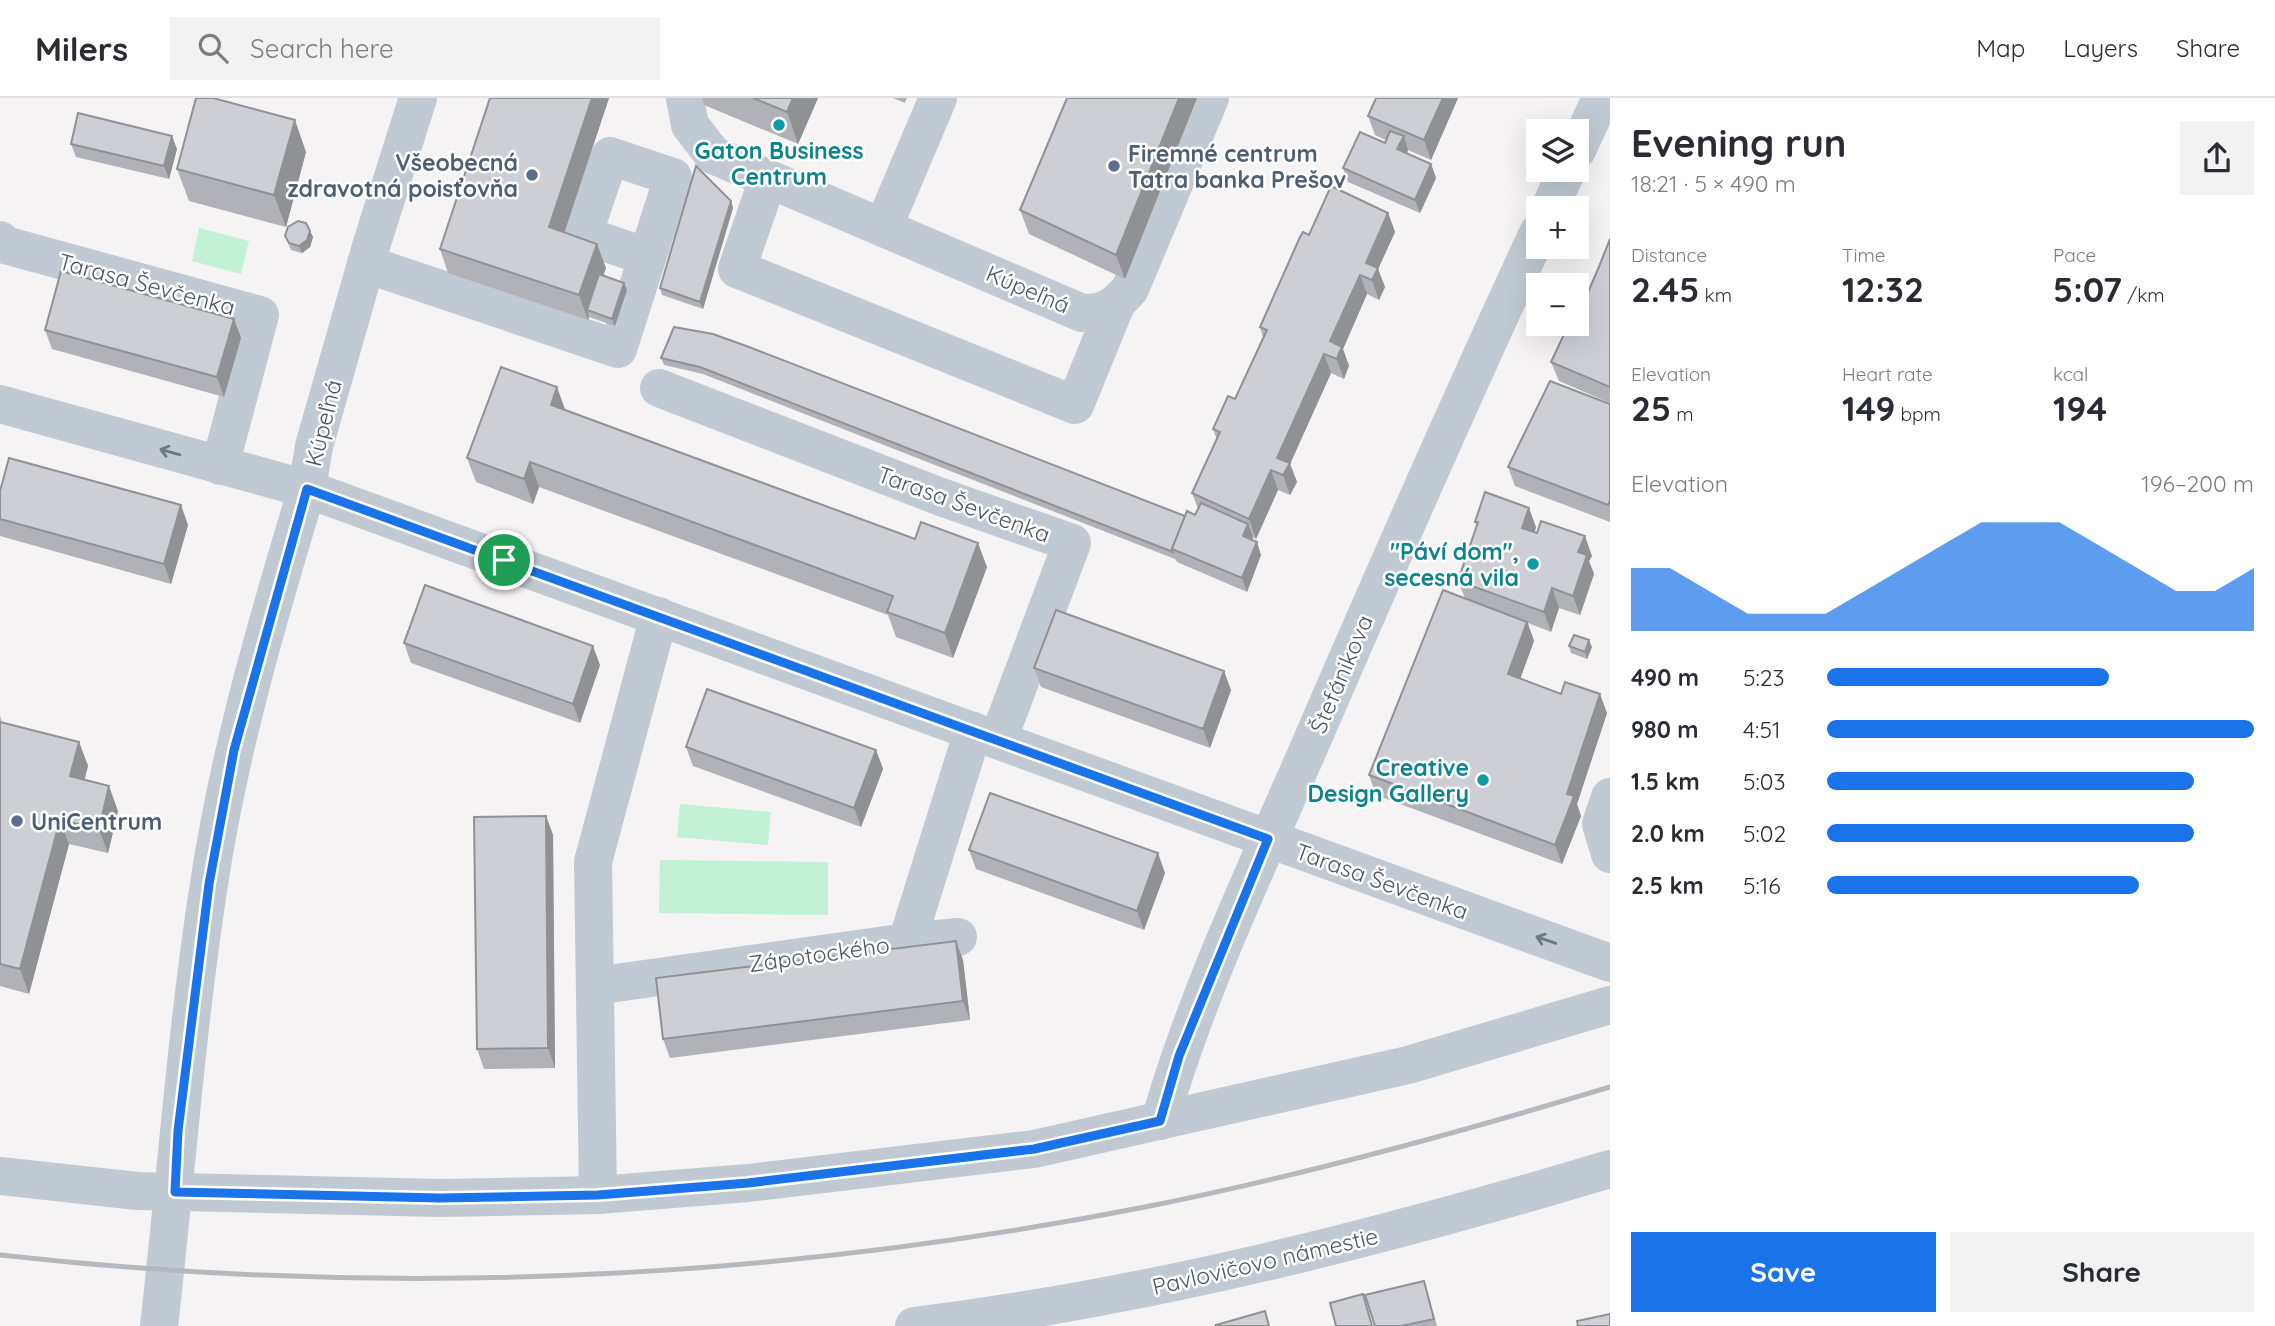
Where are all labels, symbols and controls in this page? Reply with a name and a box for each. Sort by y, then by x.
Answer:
search box [170,17,660,80]
text: Milers [35,28,128,69]
icon: search [194,29,232,67]
text: Search here [250,32,394,65]
text: Map [1976,33,2025,63]
text: Layers [2063,33,2138,63]
text: Share [2176,33,2240,63]
marker: Gaton Business Centrum [771,117,787,133]
map controls [1526,119,1589,336]
button: layers [1526,119,1589,182]
text: Evening run [1631,119,1846,167]
button: share [2180,121,2254,195]
place label: Gaton Business Centrum [694,136,864,191]
place label: Firemné centrum Tatra banka Prešov [1128,139,1346,194]
place label: Všeobecná zdravotná poisťovňa [288,148,518,203]
marker: Firemné centrum Tatra banka Prešov [1106,158,1122,174]
marker: Všeobecná zdravotná poisťovňa [524,167,540,183]
text: 18:21 · 5 × 490 m [1631,169,1796,198]
button: + [1526,196,1589,259]
text: Distance [1631,243,1707,267]
text: Time [1842,243,1886,267]
text: Pace [2053,243,2096,267]
street label: Tarasa Ševčenka [56,246,238,322]
street label: Kúpeľná [982,258,1074,320]
text: 2.45 [1631,267,1699,311]
text: 12:32 [1842,267,1924,311]
text: 5:07 [2053,267,2122,311]
button: − [1526,273,1589,336]
text: km [1699,283,1732,307]
text: /km [2122,283,2165,307]
text: Elevation [1631,362,1711,386]
text: Heart rate [1842,362,1933,386]
text: kcal [2053,362,2088,386]
street label: Kúpeľná [298,377,348,469]
text: 25 [1631,386,1671,430]
text: 149 [1842,386,1895,430]
text: 194 [2053,386,2107,430]
text: m [1671,402,1694,426]
text: bpm [1895,402,1941,426]
one-way arrow [159,445,182,458]
street label: Tarasa Ševčenka [874,459,1054,549]
text: Elevation [1631,469,1728,498]
text: 196–200 m [2141,469,2254,498]
pin [474,530,534,590]
place label: "Páví dom", secesná vila [1384,537,1519,592]
icon: arrive [485,541,523,579]
marker: "Páví dom", secesná vila [1525,556,1541,572]
street label: Štefánikova [1303,610,1379,738]
text: 490 m [1631,663,1699,692]
text: 5:23 [1743,663,1785,692]
text: 980 m [1631,715,1698,744]
text: 4:51 [1743,715,1780,744]
place label: Creative Design Gallery [1307,753,1469,808]
text: 1.5 km [1631,767,1700,796]
text: 5:03 [1743,767,1786,796]
marker: Creative Design Gallery [1475,772,1491,788]
place label: UniCentrum [31,807,162,836]
marker: UniCentrum [9,813,25,829]
text: 2.0 km [1631,819,1705,848]
text: 5:02 [1743,819,1786,848]
street label: Tarasa Ševčenka [1292,836,1472,926]
text: 2.5 km [1631,871,1704,900]
text: 5:16 [1743,871,1781,900]
street label: Zápotockého [747,930,891,978]
one-way arrow [1535,933,1557,945]
street label: Pavlovičovo námestie [1149,1221,1381,1301]
button: Save [1631,1232,1936,1312]
button: Share [1950,1232,2254,1312]

